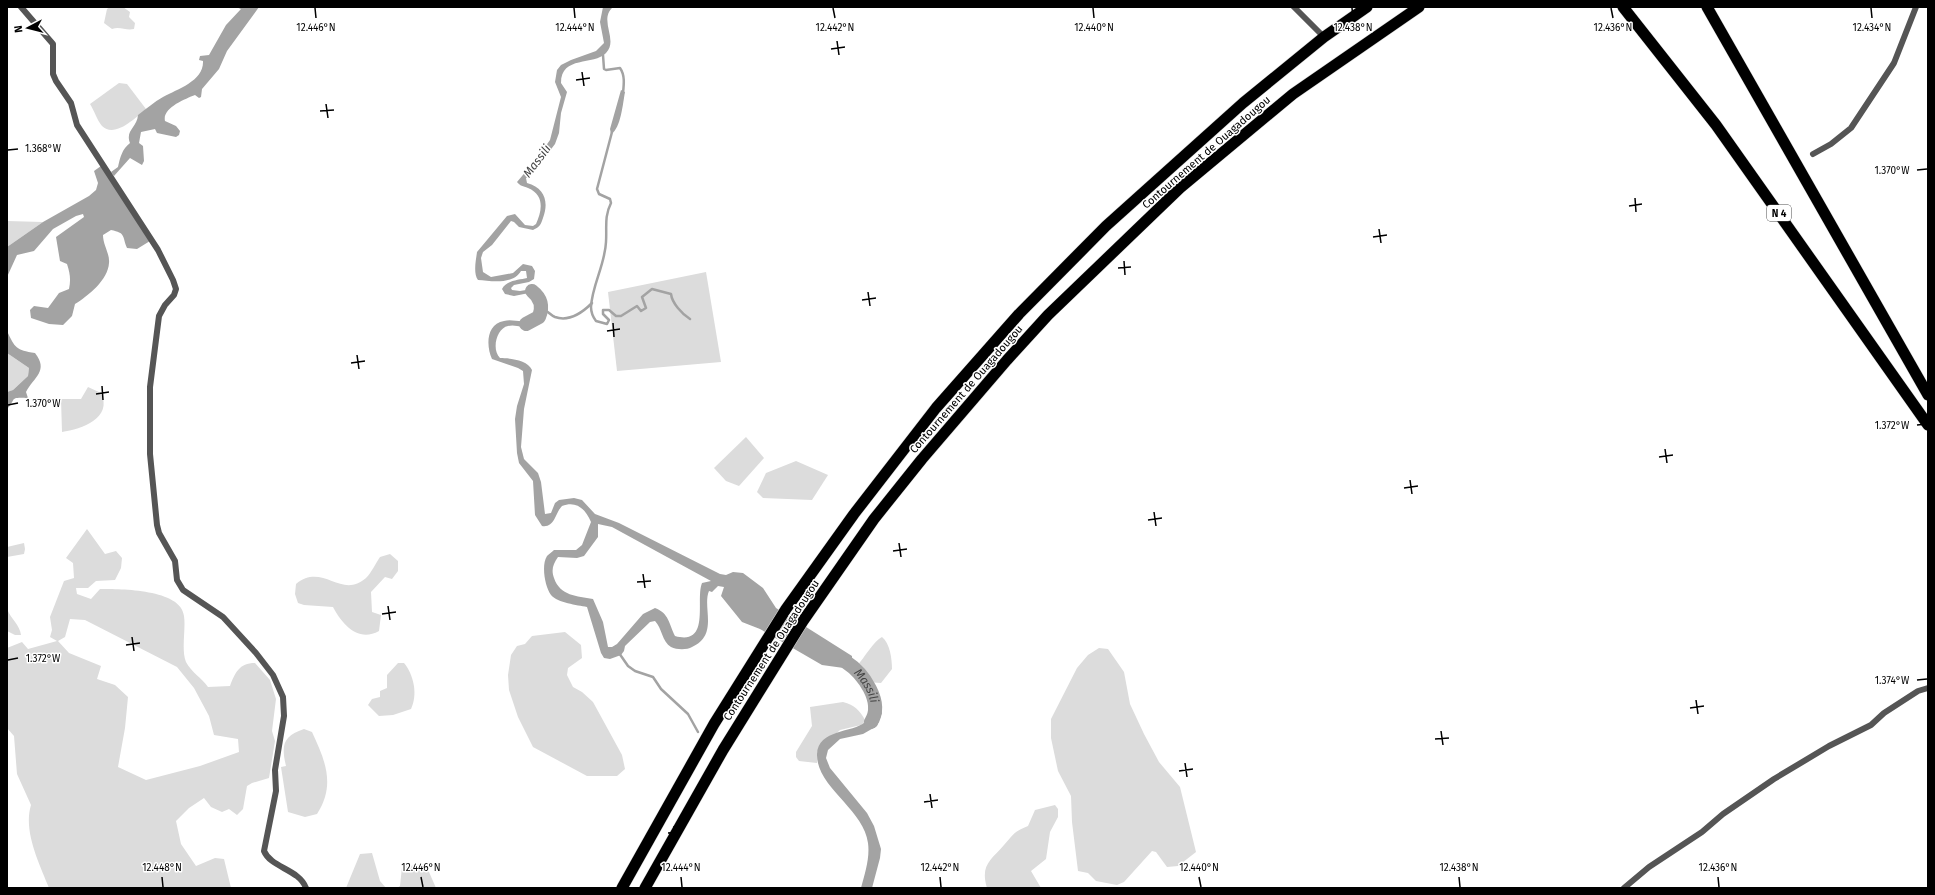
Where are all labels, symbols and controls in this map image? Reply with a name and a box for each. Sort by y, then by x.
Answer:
north arrow [8,8,48,48]
text: 12.446°N [296,22,336,34]
text: 12.444°N [555,22,595,34]
text: 12.442°N [816,22,854,34]
text: 12.440°N [1074,22,1114,34]
text: 12.438°N [1333,22,1373,34]
text: 12.436°N [1594,22,1632,34]
text: 12.434°N [1853,22,1891,34]
text: N [12,25,25,34]
street label: Contournement de Ouagadougou [1140,93,1273,212]
water label: Massili [520,141,554,180]
text: 1.368°W [25,143,62,155]
text: 1.370°W [1874,165,1910,177]
road number: N 4 [1767,205,1791,221]
street label: Contournement de Ouagadougou [907,323,1026,456]
text: 1.370°W [25,398,61,410]
text: 1.372°W [1875,420,1910,432]
street label: Contournement de Ouagadougou [721,577,822,723]
text: 1.372°W [26,653,61,665]
water label: Massili [851,666,882,705]
text: 1.374°W [1875,675,1910,687]
text: 12.448°N [142,862,182,874]
text: 12.446°N [401,862,441,874]
text: 12.444°N [661,862,701,874]
text: 12.442°N [921,862,959,874]
text: 12.440°N [1179,862,1219,874]
text: 12.438°N [1439,862,1479,874]
text: 12.436°N [1699,862,1737,874]

